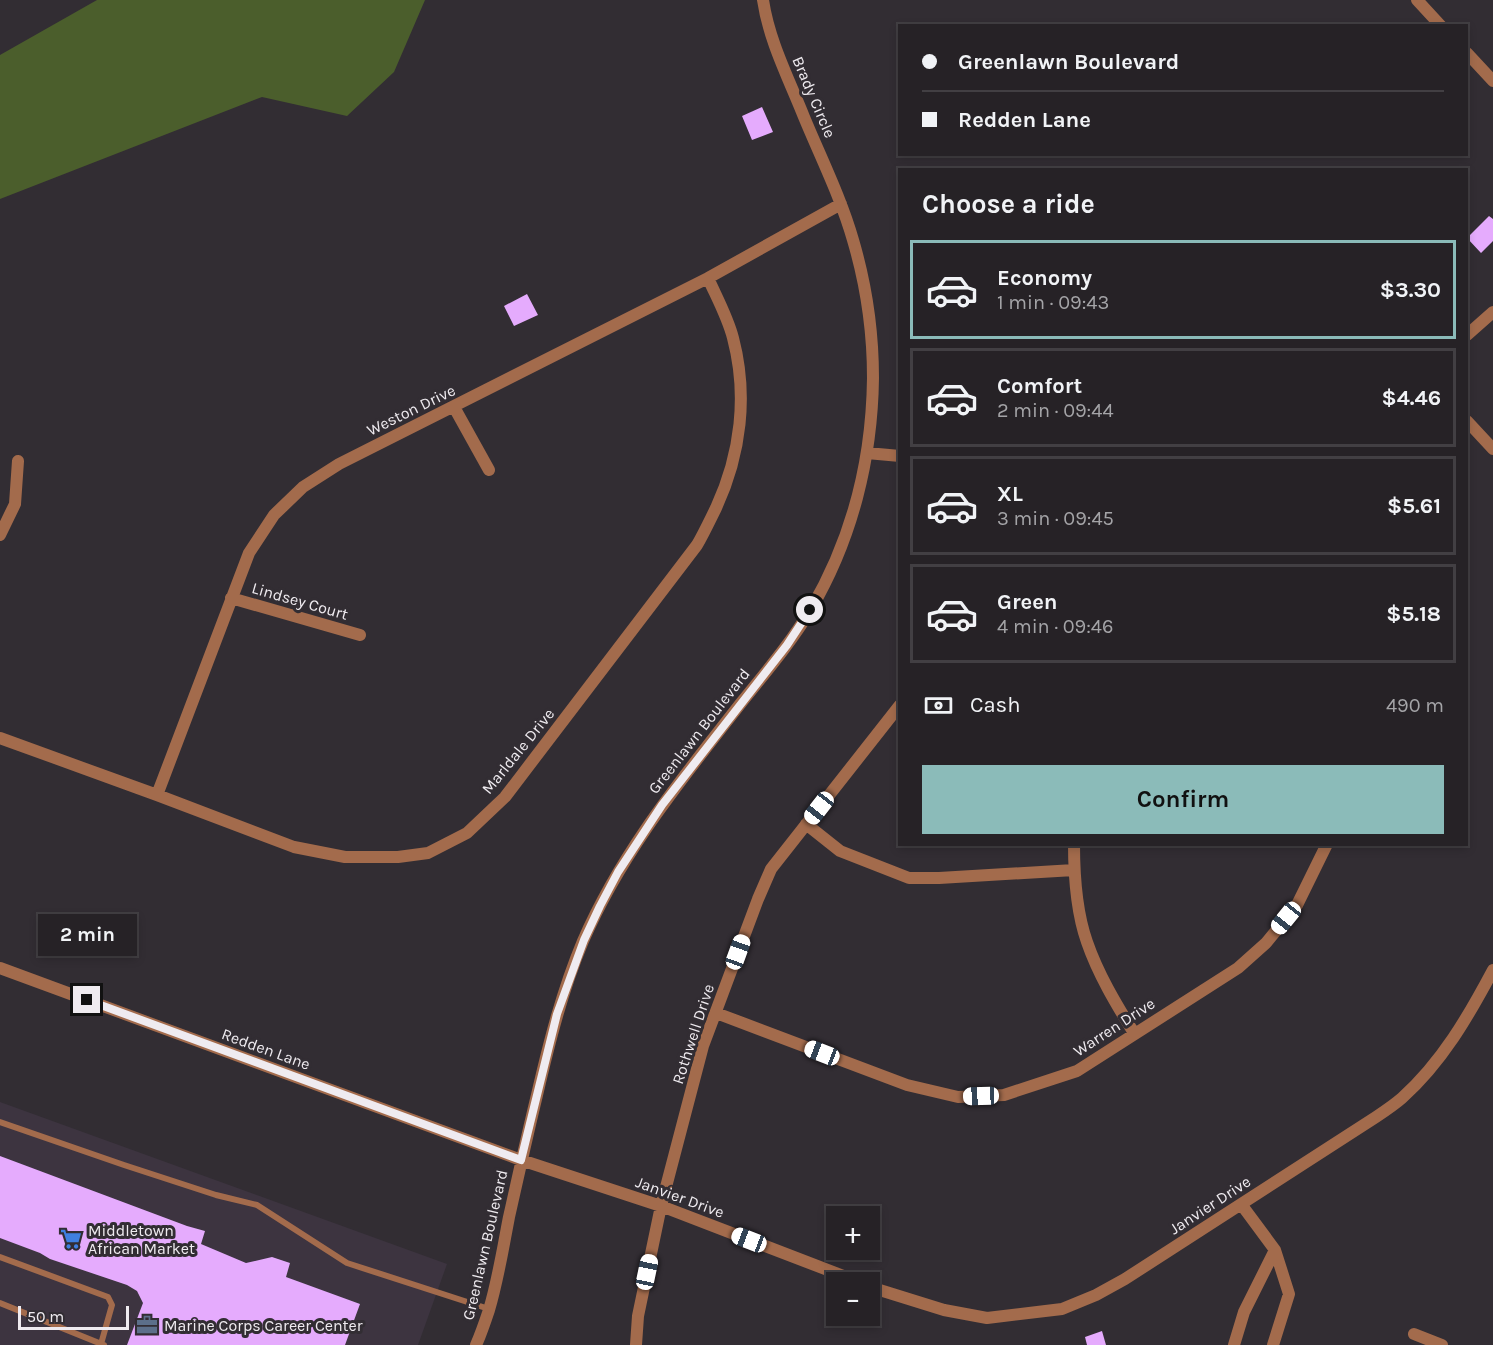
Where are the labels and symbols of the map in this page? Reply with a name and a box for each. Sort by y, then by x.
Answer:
street label: Brady Circle [788,53,840,141]
street label: Weston Drive [364,380,458,440]
street label: Lindsey Court [250,578,350,624]
route start [796,596,823,623]
street label: Greenlawn Boulevard [644,665,754,797]
street label: Marldale Drive [478,704,558,798]
car [801,788,837,828]
car [1268,898,1304,938]
callout: 2 min [38,913,136,955]
car [723,932,753,972]
street label: Rothwell Drive [668,982,718,1086]
route end [73,986,100,1013]
street label: Warren Drive [1070,994,1158,1060]
street label: Redden Lane [219,1024,313,1074]
car [802,1038,842,1068]
car [963,1086,999,1106]
street label: Greenlawn Boulevard [458,1168,512,1322]
street label: Janvier Drive [633,1172,727,1222]
street label: Janvier Drive [1166,1172,1254,1238]
place label: Middletown African Market [88,1221,195,1258]
car [729,1225,769,1255]
supermarket icon: Middletown African Market [59,1227,83,1251]
car [634,1253,660,1291]
scale bar [18,1303,129,1330]
office icon: Marine Corps Career Center [135,1313,159,1337]
place label: Marine Corps Career Center [164,1316,363,1335]

